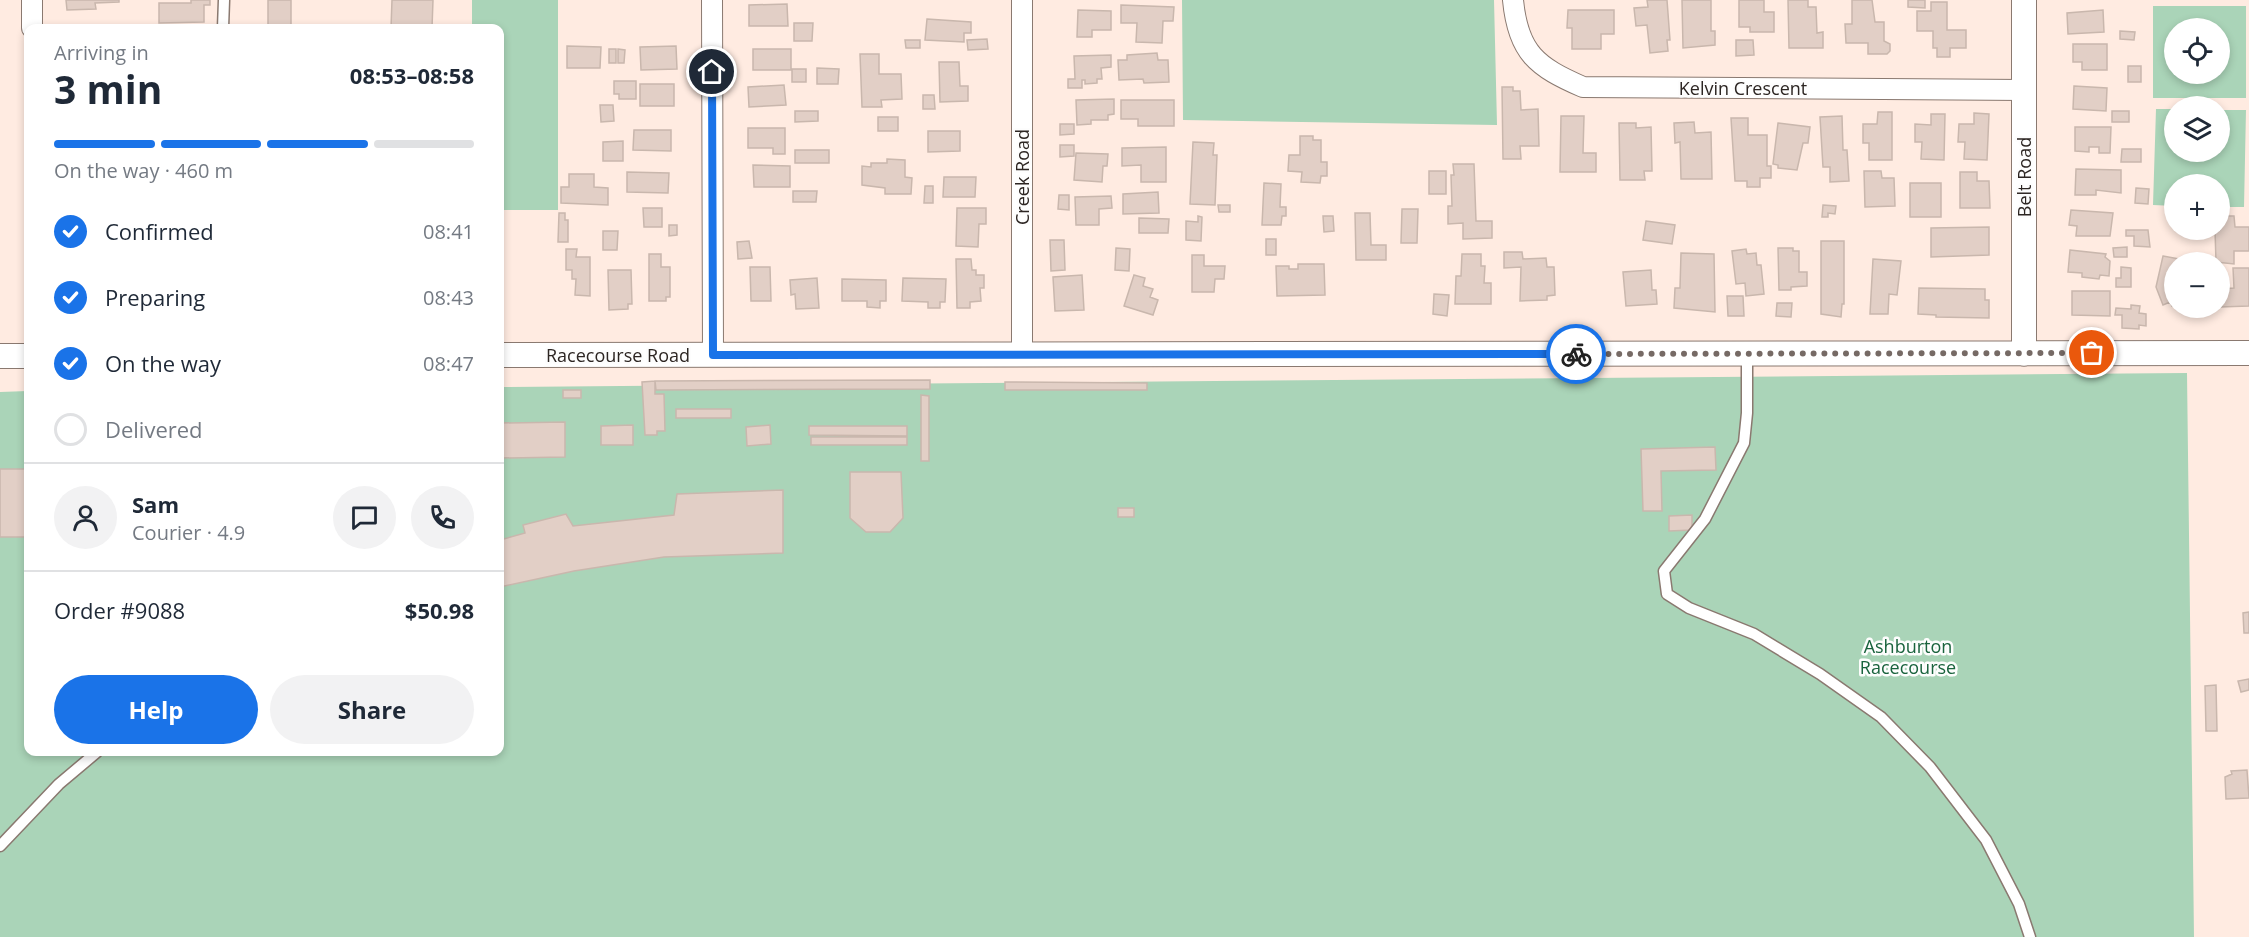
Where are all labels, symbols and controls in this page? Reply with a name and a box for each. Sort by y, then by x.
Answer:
map controls [2164,18,2230,318]
button: locate [2164,18,2230,84]
text: Arriving in [54,39,149,66]
pin [686,46,737,97]
icon: home [695,55,728,88]
text: 08:53–08:58 [350,60,474,90]
text: 3 min [54,62,162,115]
street label: Kelvin Crescent [1679,76,1807,100]
button: layers [2164,96,2230,162]
street label: Creek Road [1010,129,1034,225]
street label: Belt Road [2012,137,2036,217]
text: On the way · 460 m [54,157,233,184]
button: + [2164,174,2230,240]
icon: check [54,215,87,248]
text: Confirmed [105,216,214,246]
text: 08:41 [423,218,474,245]
button: − [2164,252,2230,318]
icon: check [54,281,87,314]
text: Preparing [105,282,205,312]
text: 08:43 [423,284,474,311]
courier [1546,324,1606,384]
pin [2066,327,2117,378]
icon: bag [2075,336,2108,369]
icon: bike [1560,338,1593,371]
street label: Racecourse Road [546,343,690,367]
icon: check [54,347,87,380]
text: On the way [105,348,221,378]
text: 08:47 [423,350,474,377]
text: Delivered [105,414,203,444]
button: person [54,486,117,549]
button: chat [333,486,396,549]
button: phone [411,486,474,549]
text: Sam [132,489,179,519]
text: Courier · 4.9 [132,519,245,546]
text: Order #9088 [54,595,185,625]
text: $50.98 [405,595,474,625]
park label: Ashburton Racecourse [1860,634,1956,679]
button: Help [54,675,258,744]
button: Share [270,675,474,744]

